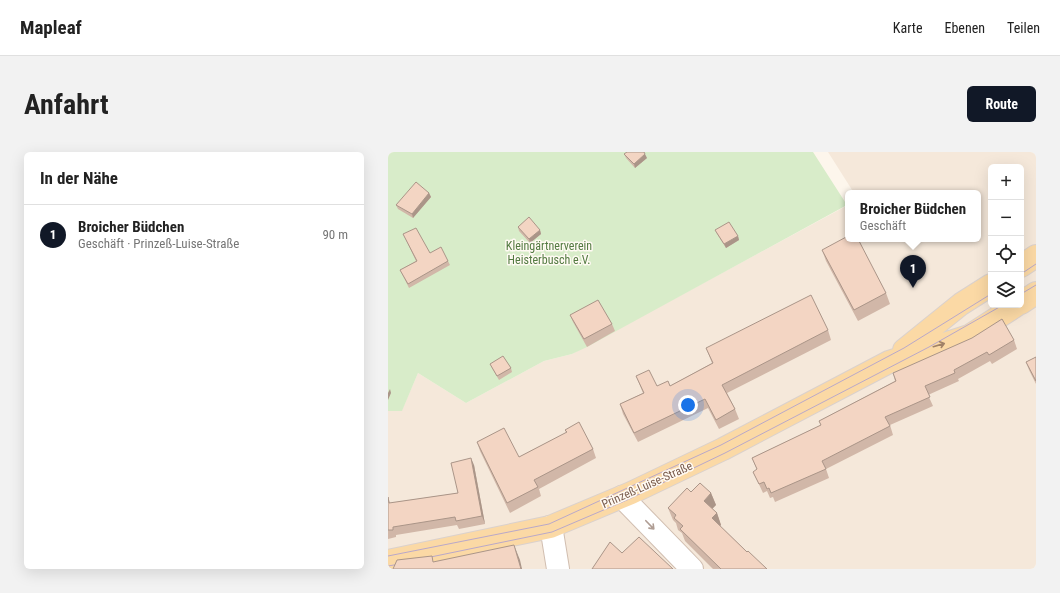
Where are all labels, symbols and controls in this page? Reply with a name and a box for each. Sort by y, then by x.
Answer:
text: Mapleaf [20,16,82,39]
text: Karte [893,20,922,36]
text: Ebenen [944,20,985,36]
text: Teilen [1007,20,1040,36]
button: Route [967,86,1036,122]
text: Anfahrt [24,88,109,121]
map controls [988,164,1024,308]
button: + [988,164,1024,200]
text: In der Nähe [40,168,118,188]
popup [845,190,981,242]
text: Broicher Büdchen [860,200,966,218]
button: − [988,200,1024,236]
text: Broicher Büdchen [78,218,184,236]
text: Geschäft [860,218,906,233]
text: 1 [50,227,56,242]
text: 90 m [322,227,348,242]
text: Geschäft · Prinzeß-Luise-Straße [78,236,239,251]
button: locate [988,236,1024,272]
park label: Kleingärtnerverein Heisterbusch e.V. [506,239,592,267]
pin: 1 [900,255,926,288]
button: layers [988,272,1024,308]
one-way arrow [933,340,946,348]
your location [678,395,698,415]
street label: Prinzeß-Luise-Straße [599,459,695,511]
one-way arrow [645,519,654,530]

